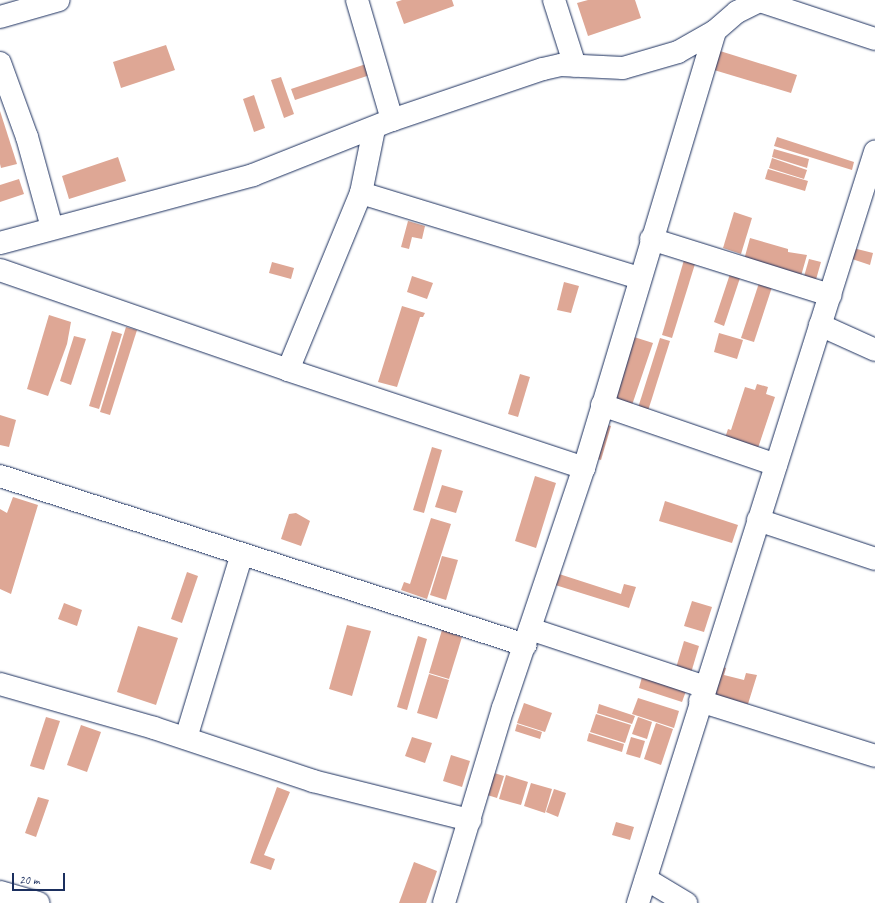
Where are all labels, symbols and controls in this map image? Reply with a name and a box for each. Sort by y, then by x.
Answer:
scale bar [14,865,67,891]
text: 20 m [19,872,39,888]

